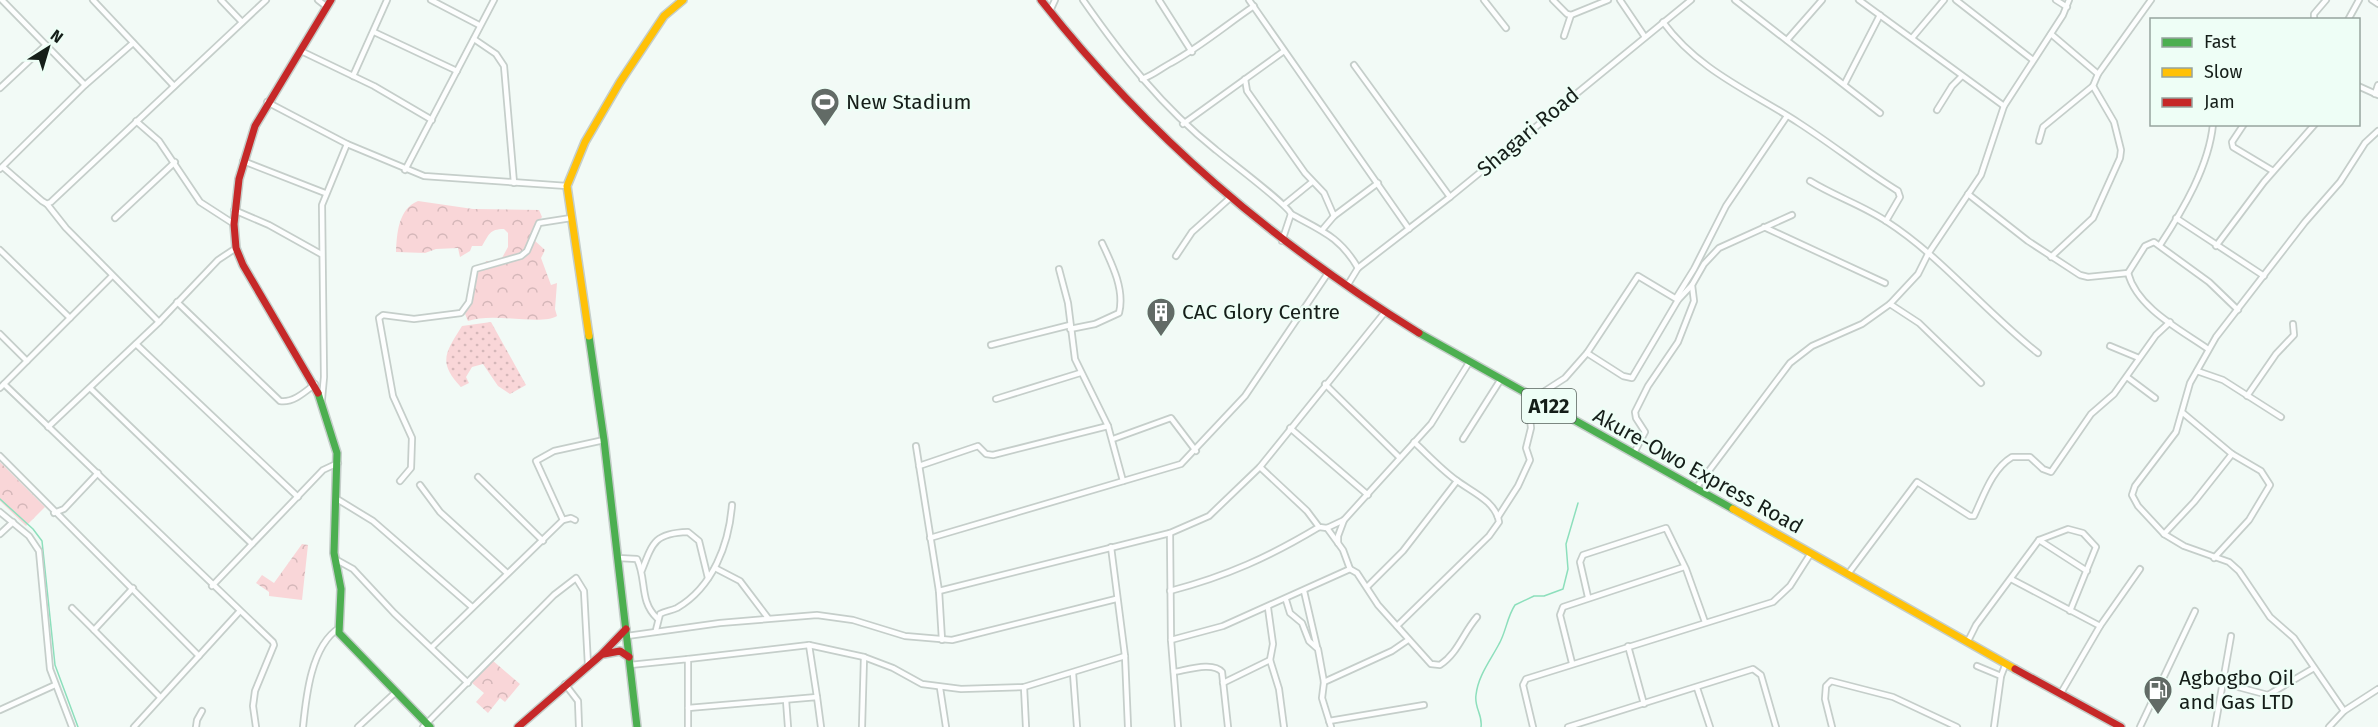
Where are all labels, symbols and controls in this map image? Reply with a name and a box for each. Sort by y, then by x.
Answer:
north arrow [18,18,78,78]
legend [2150,18,2360,126]
text: N [47,26,67,47]
text: Fast [2204,31,2237,53]
text: Slow [2204,61,2243,83]
street label: Shagari Road [1472,82,1584,182]
sports icon: New Stadium [809,86,841,128]
place label: New Stadium [846,89,971,115]
text: Jam [2204,91,2235,113]
building icon: CAC Glory Centre [1145,296,1177,338]
place label: CAC Glory Centre [1182,299,1340,325]
road number: A122 [1522,389,1576,423]
street label: Akure-Owo Express Road [1589,402,1807,540]
place label: Agbogbo Oil and Gas LTD [2179,665,2295,715]
fuel station icon: Agbogbo Oil and Gas LTD [2142,674,2174,716]

